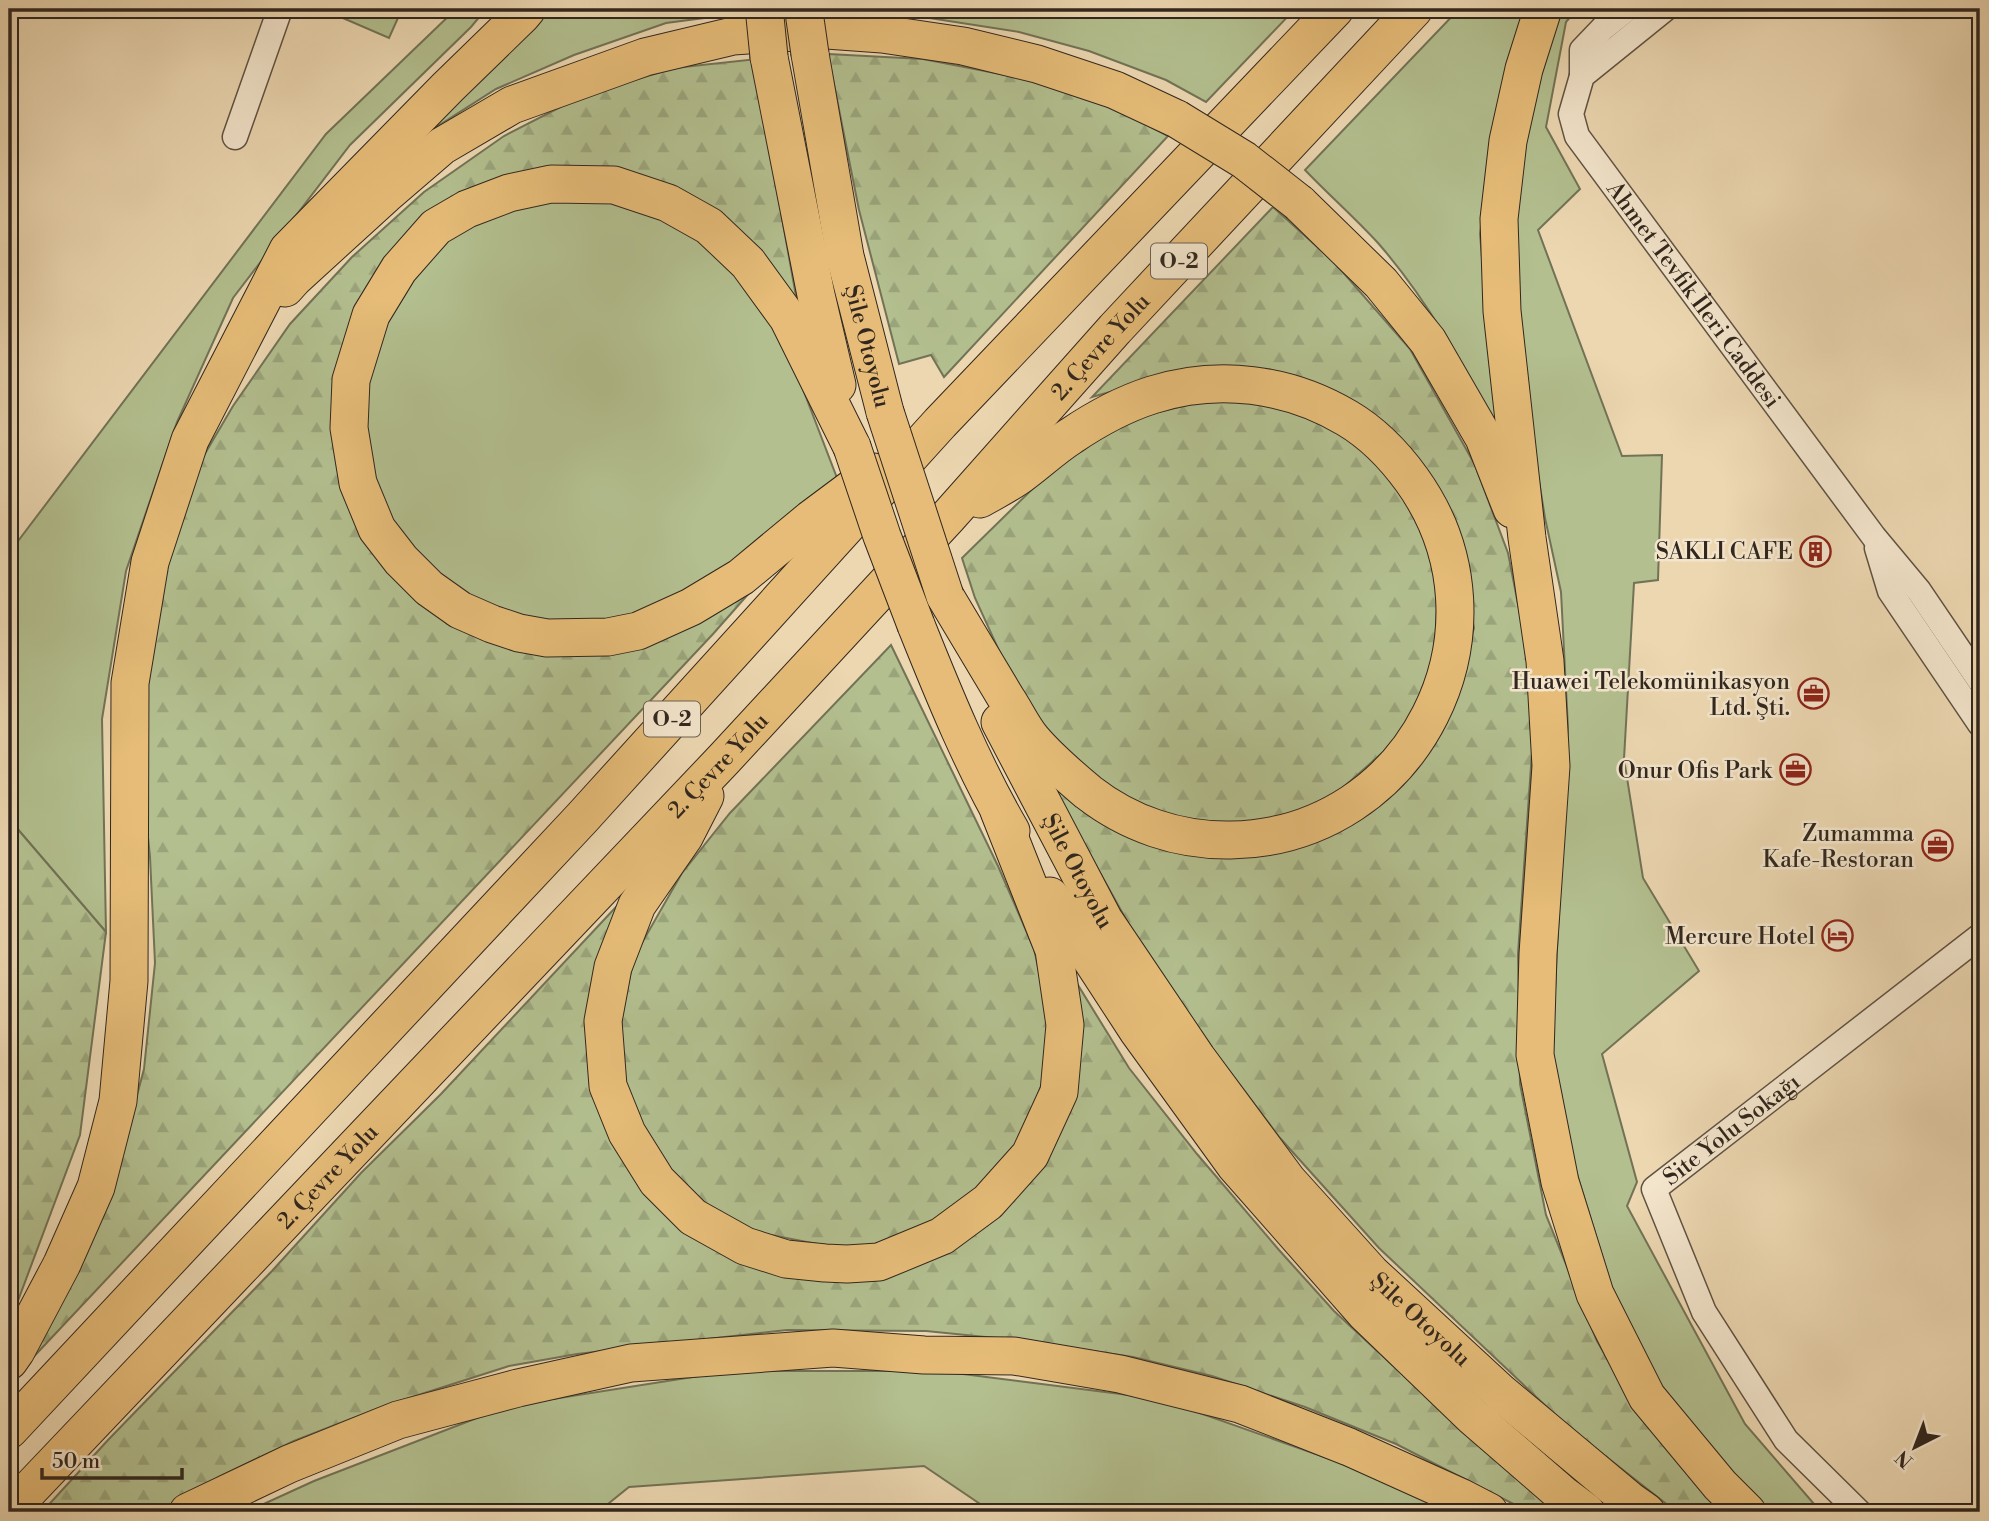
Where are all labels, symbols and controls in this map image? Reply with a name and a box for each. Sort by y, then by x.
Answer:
street label: Ahmet Tevfik İleri Caddesi [1600,175,1787,414]
road number: O-2 [1151,244,1207,278]
street label: Şile Otoyolu [838,282,896,411]
street label: 2. Çevre Yolu [1046,288,1156,406]
building icon: SAKLI CAFE [1799,534,1833,568]
place label: SAKLI CAFE [1656,538,1793,566]
place label: Huawei Telekomünikasyon Ltd. Şti. [1512,668,1790,722]
office icon: Huawei Telekomünikasyon Ltd. Şti. [1796,677,1830,711]
road number: O-2 [644,702,700,736]
street label: 2. Çevre Yolu [662,707,775,824]
office icon: Onur Ofis Park [1778,753,1812,787]
place label: Onur Ofis Park [1618,757,1773,785]
street label: Şile Otoyolu [1036,809,1119,934]
place label: Zumamma Kafe-Restoran [1763,820,1914,874]
office icon: Zumamma Kafe-Restoran [1920,829,1954,863]
hotel icon: Mercure Hotel [1821,919,1855,953]
place label: Mercure Hotel [1665,923,1815,951]
street label: Site Yolu Sokağı [1658,1068,1806,1192]
street label: 2. Çevre Yolu [272,1119,384,1235]
street label: Şile Otoyolu [1365,1267,1476,1373]
north arrow [1881,1412,1951,1482]
scale bar [42,1437,182,1481]
text: N [1891,1445,1918,1473]
text: 50 m [52,1449,100,1475]

